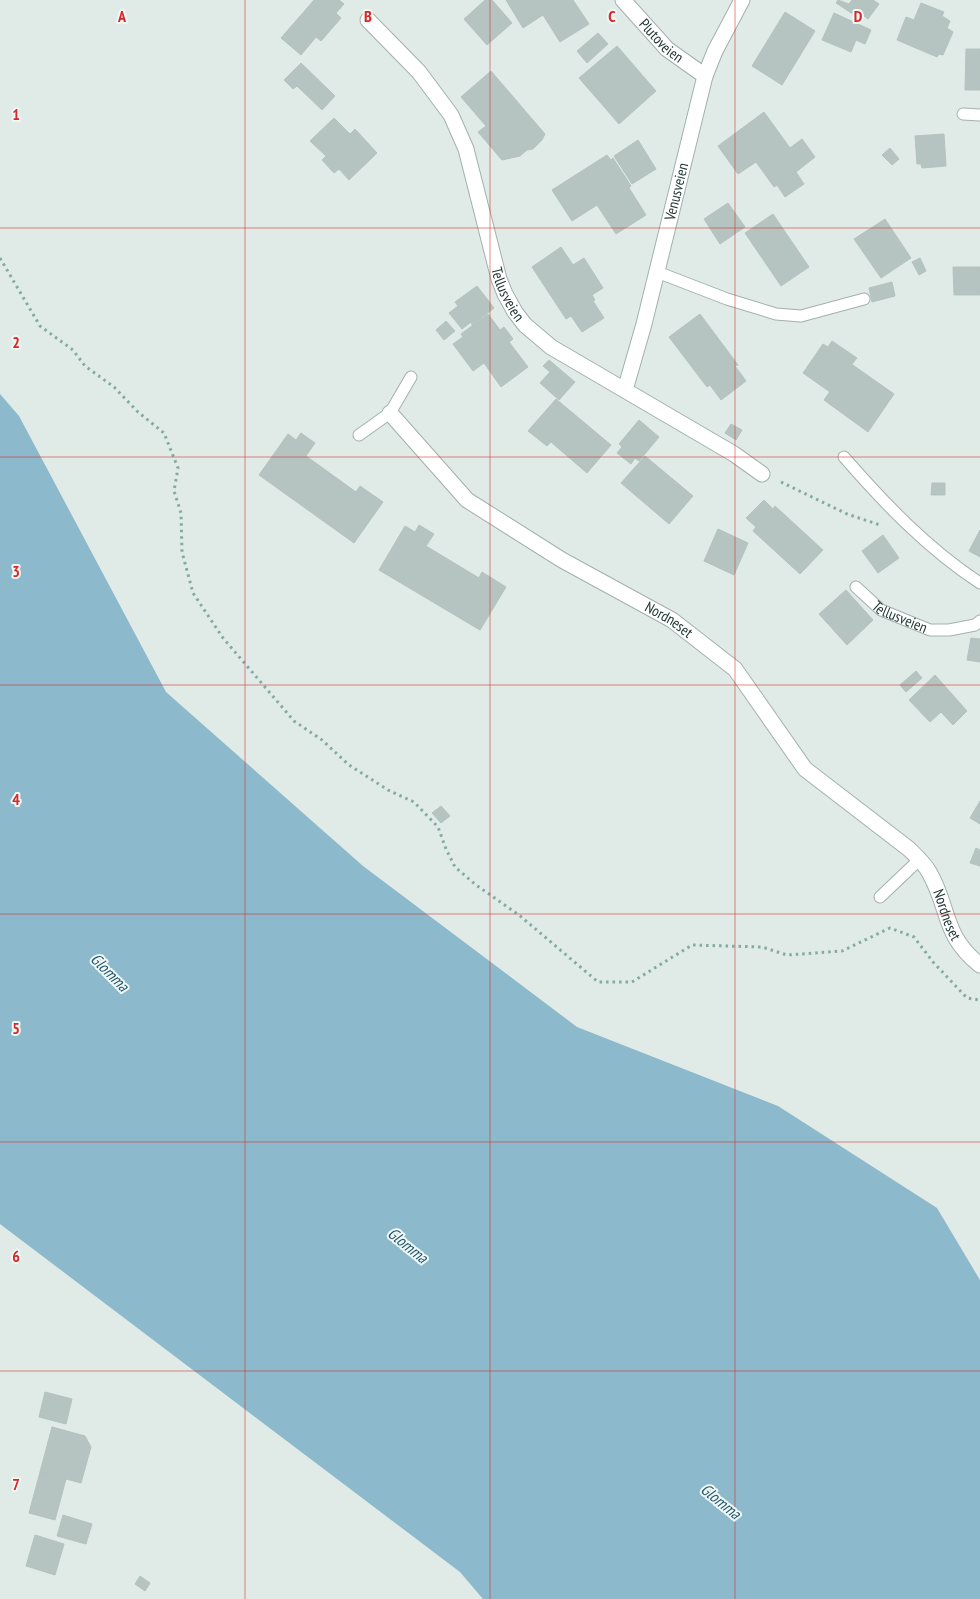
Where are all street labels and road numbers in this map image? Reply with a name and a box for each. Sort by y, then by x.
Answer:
street label: Plutoveien [635,14,687,67]
street label: Venusveien [660,161,692,223]
street label: Tellusveien [487,265,529,325]
street label: Nordneset [642,597,697,642]
street label: Tellusveien [868,597,930,637]
street label: Nordneset [929,886,965,944]

